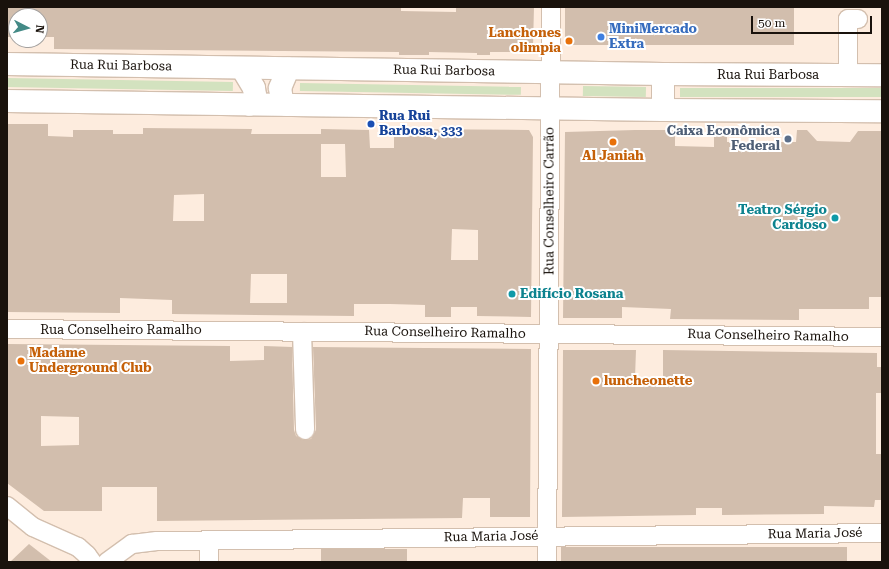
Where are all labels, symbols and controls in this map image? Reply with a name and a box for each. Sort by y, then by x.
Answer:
north arrow [8,8,48,48]
scale bar [753,8,874,34]
text: 50 m [758,16,785,30]
place label: MiniMercado Extra [609,22,697,53]
text: N [33,24,46,34]
place label: Lanchones olimpia [489,26,561,57]
marker: MiniMercado Extra [596,32,606,42]
marker: Lanchones olimpia [564,36,574,46]
street label: Rua Rui Barbosa [70,57,172,75]
street label: Rua Rui Barbosa [393,62,495,80]
street label: Rua Rui Barbosa [717,67,819,83]
place label: Rua Rui Barbosa, 333 [379,109,463,140]
marker: Rua Rui Barbosa, 333 [366,119,376,129]
place label: Caixa Econômica Federal [667,124,780,155]
street label: Rua Conselheiro Carrão [542,127,558,275]
marker: Caixa Econômica Federal [783,134,793,144]
marker: Al Janiah [608,137,618,147]
place label: Al Janiah [582,148,644,164]
place label: Teatro Sérgio Cardoso [738,203,827,234]
marker: Teatro Sérgio Cardoso [830,213,840,223]
place label: Edifício Rosana [520,286,623,302]
marker: Edifício Rosana [507,289,517,299]
street label: Rua Conselheiro Ramalho [40,322,202,338]
street label: Rua Conselheiro Ramalho [364,324,526,342]
street label: Rua Conselheiro Ramalho [687,327,849,345]
place label: Madame Underground Club [29,346,152,377]
marker: Madame Underground Club [16,356,26,366]
place label: luncheonette [604,373,692,389]
marker: luncheonette [591,376,601,386]
street label: Rua Maria José [768,525,862,543]
street label: Rua Maria José [444,528,538,546]

